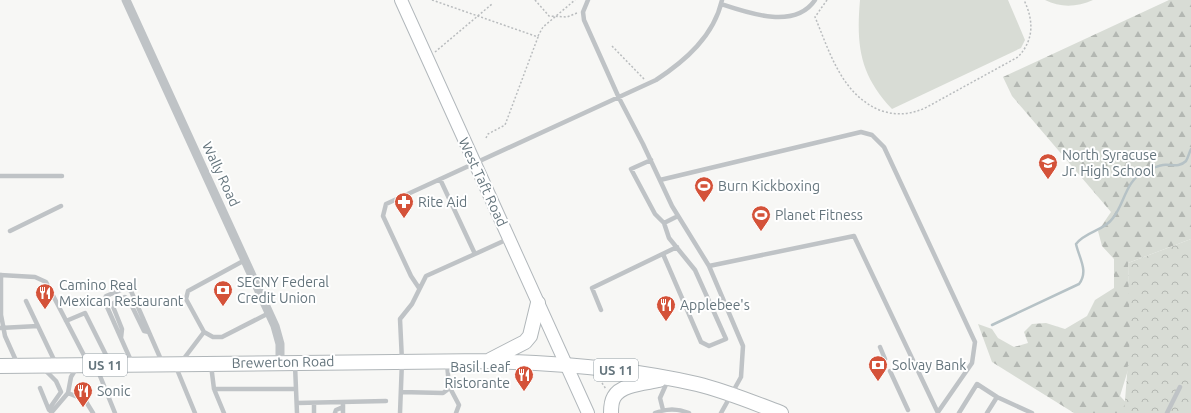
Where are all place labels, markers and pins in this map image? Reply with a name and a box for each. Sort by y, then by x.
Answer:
place label: North Syracuse Jr. High School [1062,147,1157,179]
school or university icon: North Syracuse Jr. High School [1037,152,1059,180]
sports icon: Burn Kickboxing [693,175,715,203]
place label: Burn Kickboxing [718,178,820,194]
pharmacy icon: Rite Aid [393,191,415,219]
place label: Rite Aid [418,194,467,210]
sports icon: Planet Fitness [750,204,772,232]
place label: Planet Fitness [775,207,863,223]
place label: SECNY Federal Credit Union [237,274,329,306]
place label: Camino Real Mexican Restaurant [59,277,184,309]
bank icon: SECNY Federal Credit Union [212,279,234,307]
restaurant icon: Camino Real Mexican Restaurant [34,282,56,310]
restaurant icon: Applebee's [655,294,677,322]
place label: Applebee's [680,297,750,313]
bank icon: Solvay Bank [867,354,889,382]
place label: Solvay Bank [892,357,966,373]
place label: Basil Leaf Ristorante [444,359,511,391]
restaurant icon: Basil Leaf Ristorante [513,364,535,392]
restaurant icon: Sonic [72,380,94,408]
place label: Sonic [97,383,131,399]

